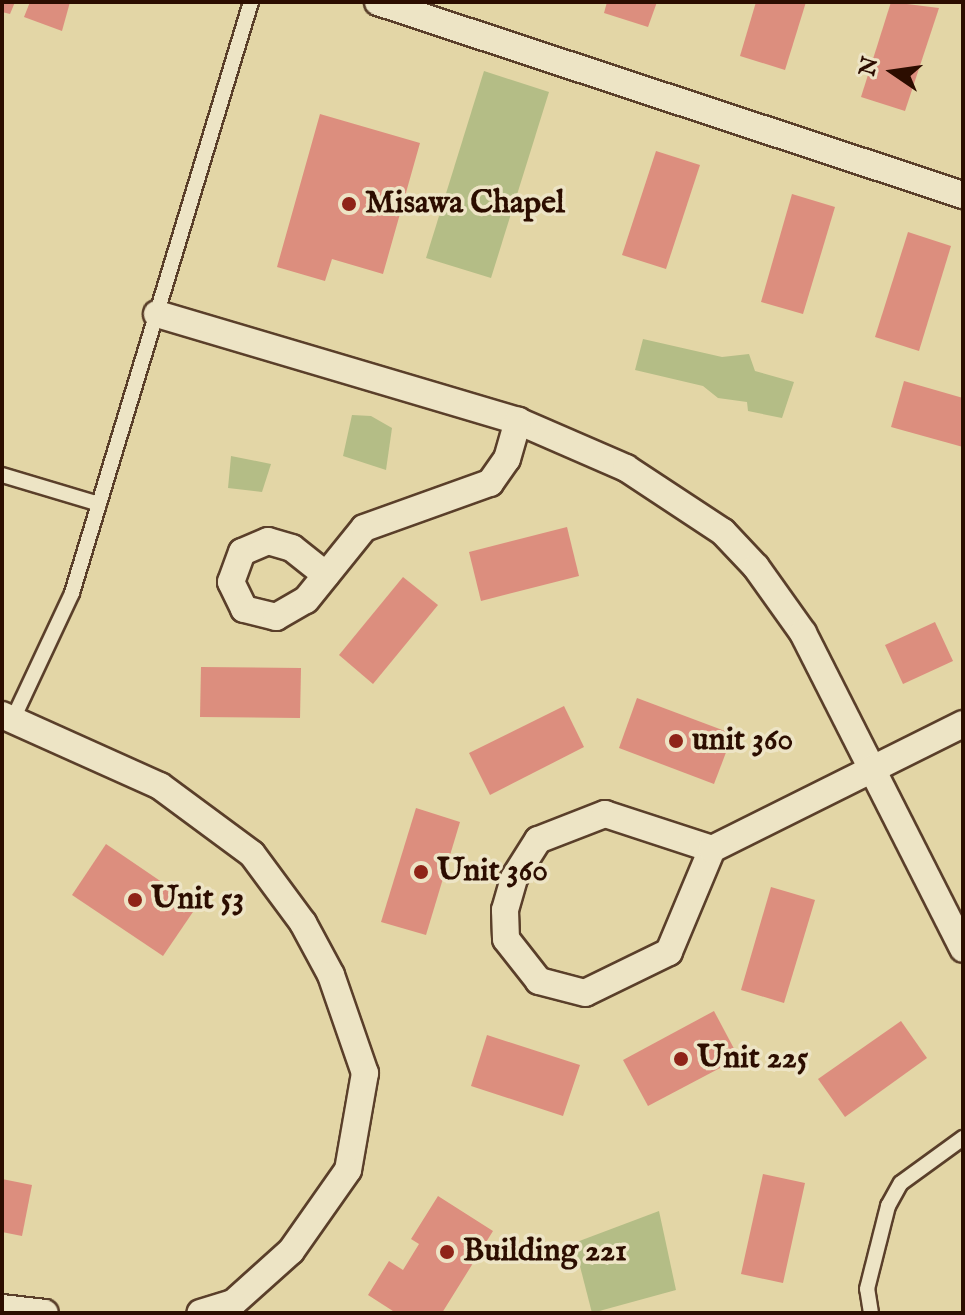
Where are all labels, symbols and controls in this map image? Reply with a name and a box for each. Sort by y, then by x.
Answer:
north arrow [853,32,933,112]
text: N [854,54,885,79]
place label: Misawa Chapel [365,185,565,223]
marker: Misawa Chapel [340,195,358,213]
place label: unit 360 [692,722,793,760]
marker: unit 360 [667,732,685,750]
place label: Unit 360 [437,853,548,891]
marker: Unit 360 [412,863,430,881]
place label: Unit 53 [151,881,244,919]
marker: Unit 53 [126,891,144,909]
place label: Unit 225 [697,1040,808,1078]
marker: Unit 225 [672,1050,690,1068]
place label: Building 221 [463,1233,627,1271]
marker: Building 221 [438,1243,456,1261]

